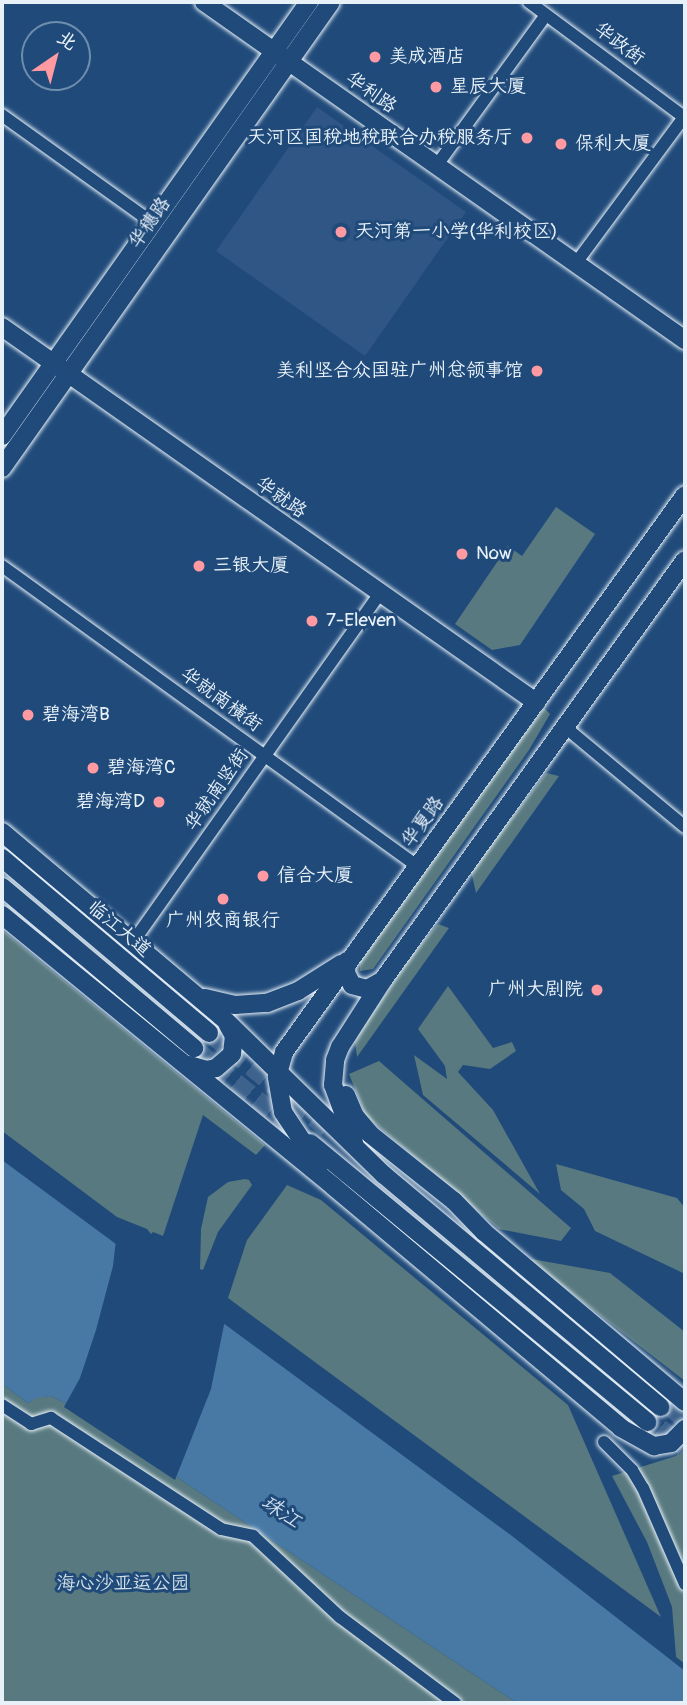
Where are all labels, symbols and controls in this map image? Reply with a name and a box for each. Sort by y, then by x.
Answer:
street label: 华政街 [589,18,649,70]
north arrow [21,21,91,91]
text: 北 [52,25,82,56]
place label: 美成酒店 [389,46,465,68]
marker: 美成酒店 [367,49,383,65]
street label: 华利路 [341,67,401,119]
place label: 星辰大厦 [450,76,526,98]
marker: 星辰大厦 [428,79,444,95]
place label: 天河区国税地税联合办税服务厅 [247,127,513,149]
marker: 天河区国税地税联合办税服务厅 [519,130,535,146]
place label: 保利大厦 [575,133,651,155]
marker: 保利大厦 [553,136,569,152]
street label: 华穗路 [124,193,176,253]
place label: 天河第一小学(华利校区) [355,221,558,243]
marker: 天河第一小学(华利校区) [333,224,349,240]
place label: 美利坚合众国驻广州总领事馆 [276,360,523,382]
marker: 美利坚合众国驻广州总领事馆 [529,363,545,379]
street label: 华就路 [251,472,311,524]
place label: Now [476,543,512,565]
marker: Now [454,546,470,562]
place label: 三银大厦 [213,555,289,577]
marker: 三银大厦 [191,558,207,574]
place label: 7-Eleven [326,610,396,632]
marker: 7-Eleven [304,613,320,629]
street label: 华就南横街 [176,663,266,737]
place label: 碧海湾B [42,704,110,726]
marker: 碧海湾B [20,707,36,723]
street label: 华就南竖街 [180,745,254,835]
place label: 碧海湾C [107,757,176,779]
marker: 碧海湾C [85,760,101,776]
place label: 碧海湾D [76,791,145,813]
street label: 华夏路 [397,792,449,852]
marker: 碧海湾D [151,794,167,810]
place label: 信合大厦 [277,865,353,887]
marker: 信合大厦 [255,868,271,884]
marker: 广州农商银行 [215,891,231,907]
street label: 临江大道 [83,896,155,962]
place label: 广州农商银行 [166,910,280,932]
place label: 广州大剧院 [488,979,583,1001]
marker: 广州大剧院 [589,982,605,998]
water label: 珠江 [257,1490,305,1534]
park label: 海心沙亚运公园 [57,1573,189,1595]

